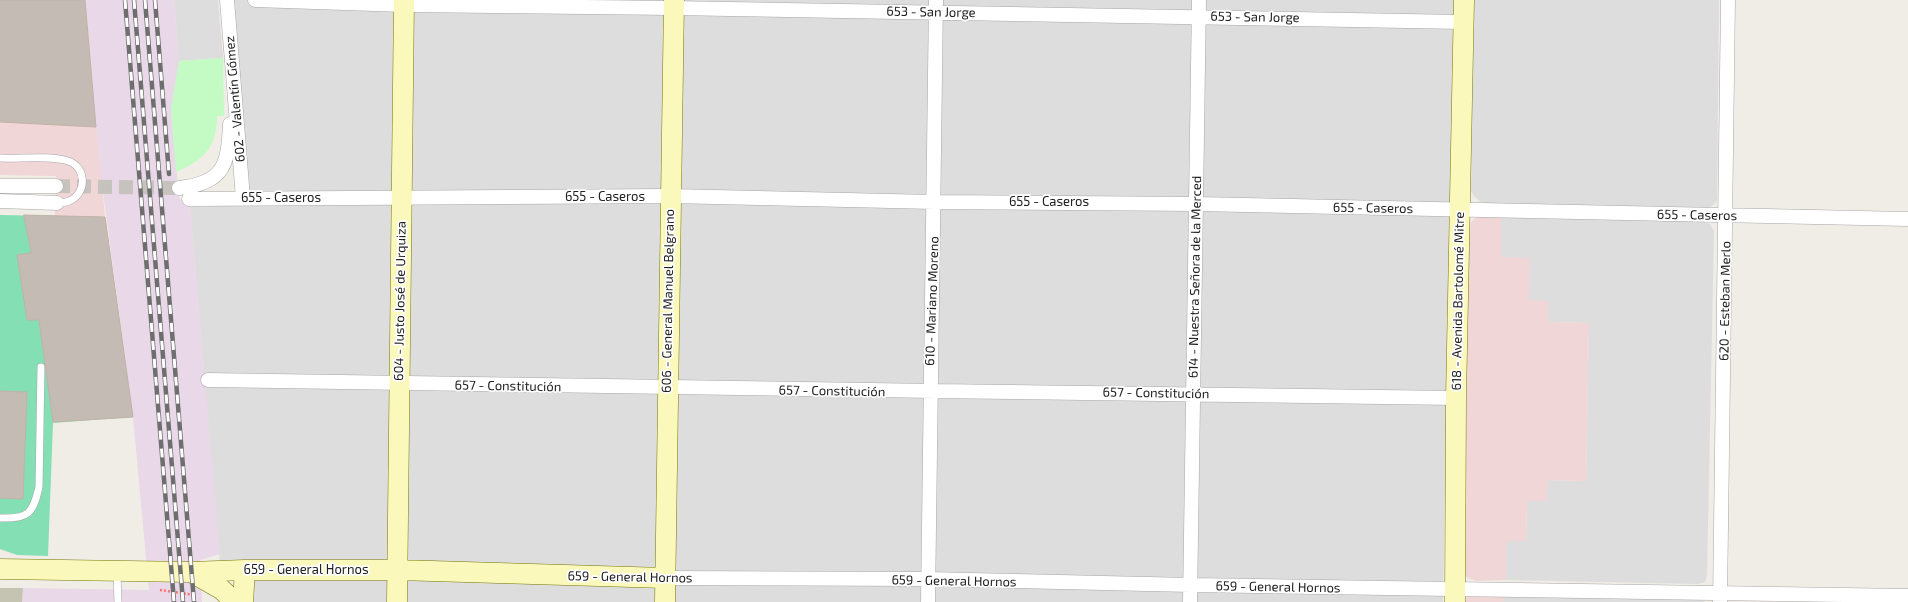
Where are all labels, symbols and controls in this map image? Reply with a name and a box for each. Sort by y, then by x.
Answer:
street label: 653 - San Jorge [886,3,976,21]
street label: 653 - San Jorge [1210,8,1300,26]
street label: 602 - Valentín Gómez [222,35,248,163]
street label: 614 - Nuestra Señora de la Merced [1185,176,1205,378]
street label: 655 - Caseros [565,189,645,205]
street label: 655 - Caseros [241,190,321,206]
street label: 655 - Caseros [1009,194,1089,210]
street label: 655 - Caseros [1333,200,1413,216]
street label: 655 - Caseros [1657,207,1737,223]
street label: 606 - General Manuel Belgrano [659,209,677,393]
street label: 618 - Avenida Bartolomé Mitre [1449,211,1467,391]
street label: 604 - Justo José de Urquiza [391,221,409,381]
street label: 610 - Mariano Moreno [922,236,942,366]
street label: 620 - Esteban Merlo [1716,241,1734,361]
street label: 657 - Constitución [455,377,561,395]
street label: 657 - Constitución [779,382,885,400]
street label: 657 - Constitución [1103,384,1209,402]
street label: 659 - General Hornos [243,562,369,578]
street label: 659 - General Hornos [567,568,693,586]
street label: 659 - General Hornos [891,572,1017,590]
street label: 659 - General Hornos [1215,578,1341,596]

